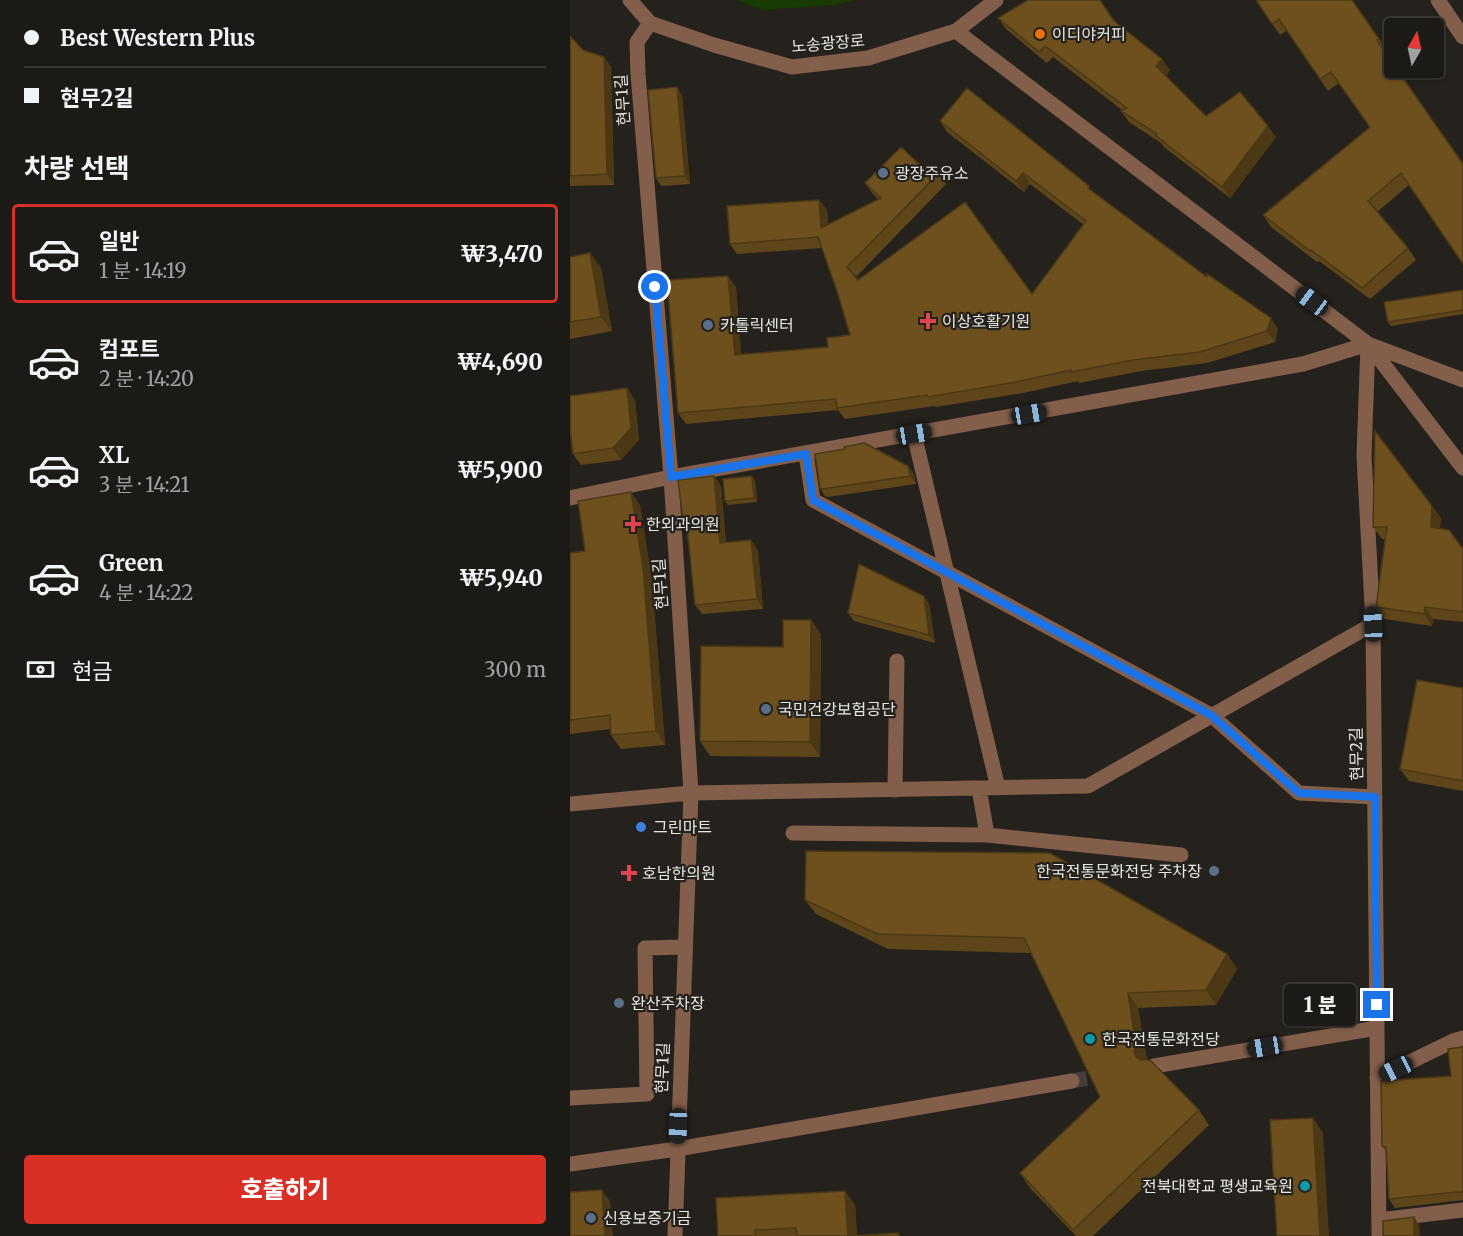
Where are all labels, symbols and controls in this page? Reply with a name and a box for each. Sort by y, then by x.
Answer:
north arrow [1384,18,1444,78]
map controls [1384,18,1444,78]
text: Best Western Plus [60,24,255,52]
place label: 이디야커피 [1052,24,1126,44]
marker: 이디야커피 [1033,27,1047,41]
street label: 노송광장로 [790,30,866,56]
street label: 현무1길 [610,74,634,126]
text: 현무2길 [60,84,134,112]
text: 차량 선택 [24,151,130,185]
place label: 광장주유소 [895,163,969,183]
marker: 광장주유소 [876,166,890,180]
icon: car [27,227,81,281]
text: 일반 [99,227,139,255]
text: ₩3,470 [461,240,543,268]
text: 1 분 · 14:19 [99,258,187,283]
route start [641,273,668,300]
car [1292,283,1332,319]
place label: 이상호활기원 [942,311,1030,331]
marker: 이상호활기원 [919,312,937,330]
place label: 카톨릭센터 [720,315,794,335]
marker: 카톨릭센터 [701,318,715,332]
icon: car [27,335,81,389]
text: 컴포트 [99,335,160,363]
text: ₩4,690 [457,348,543,376]
text: 2 분 · 14:20 [99,366,194,391]
car [1010,402,1048,426]
car [895,422,933,446]
text: XL [99,441,129,469]
icon: car [27,443,81,497]
text: ₩5,900 [458,456,543,484]
text: 3 분 · 14:21 [99,472,189,497]
place label: 한외과의원 [646,514,720,534]
marker: 한외과의원 [624,515,642,533]
text: Green [99,549,163,577]
icon: car [27,551,81,605]
street label: 현무1길 [648,558,672,610]
text: ₩5,940 [459,564,543,592]
text: 4 분 · 14:22 [99,580,193,605]
car [1363,606,1383,642]
icon: cash [24,653,57,686]
text: 현금 [72,657,112,685]
text: 300 m [484,657,546,682]
place label: 국민건강보험공단 [778,699,896,719]
marker: 국민건강보험공단 [759,702,773,716]
street label: 현무2길 [1346,727,1366,781]
place label: 그린마트 [653,817,712,837]
marker: 그린마트 [634,820,648,834]
place label: 한국전통문화전당 주차장 [1036,861,1202,881]
place label: 호남한의원 [642,863,716,883]
marker: 호남한의원 [620,864,638,882]
marker: 한국전통문화전당 주차장 [1207,864,1221,878]
callout: 1 분 [1284,984,1356,1026]
route end [1363,991,1390,1018]
text: 1 분 [1304,992,1336,1017]
place label: 완산주차장 [631,993,705,1013]
marker: 완산주차장 [612,996,626,1010]
place label: 한국전통문화전당 [1102,1029,1220,1049]
marker: 한국전통문화전당 [1083,1032,1097,1046]
car [1246,1035,1284,1059]
street label: 현무1길 [651,1042,673,1094]
car [1376,1053,1416,1085]
car [668,1108,688,1144]
button: 호출하기 [24,1155,546,1224]
place label: 전북대학교 평생교육원 [1142,1176,1293,1196]
marker: 전북대학교 평생교육원 [1298,1179,1312,1193]
place label: 신용보증기금 [603,1208,691,1228]
marker: 신용보증기금 [584,1211,598,1225]

